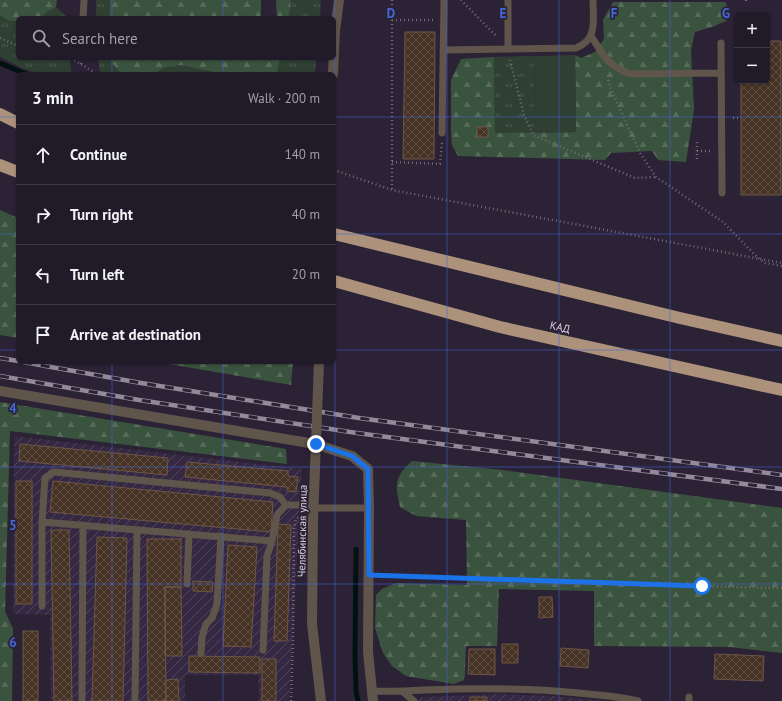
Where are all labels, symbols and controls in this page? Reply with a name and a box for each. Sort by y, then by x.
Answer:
text: D [387,5,395,22]
text: E [500,5,507,22]
text: F [611,5,618,22]
text: G [722,5,730,22]
map controls [734,12,770,84]
button: + [734,12,770,48]
search box [16,16,336,60]
icon: search [30,27,52,49]
text: Search here [62,29,138,48]
button: − [734,48,770,84]
text: 3 min [32,87,73,109]
text: Walk · 200 m [248,90,320,107]
icon: ahead [32,144,54,166]
text: Continue [70,145,127,164]
text: 140 m [285,146,320,163]
icon: right [32,204,54,226]
text: Turn right [70,205,133,224]
text: 40 m [292,206,320,223]
icon: left [32,264,54,286]
text: Turn left [70,265,124,284]
text: 20 m [292,266,320,283]
street label: КАД [548,318,572,336]
icon: arrive [32,324,54,346]
text: Arrive at destination [70,325,201,344]
text: 4 [9,400,17,417]
route end [307,435,325,453]
street label: Челябинская улица [294,485,310,577]
text: 5 [9,517,17,534]
route start [693,577,711,595]
text: 6 [9,634,17,651]

